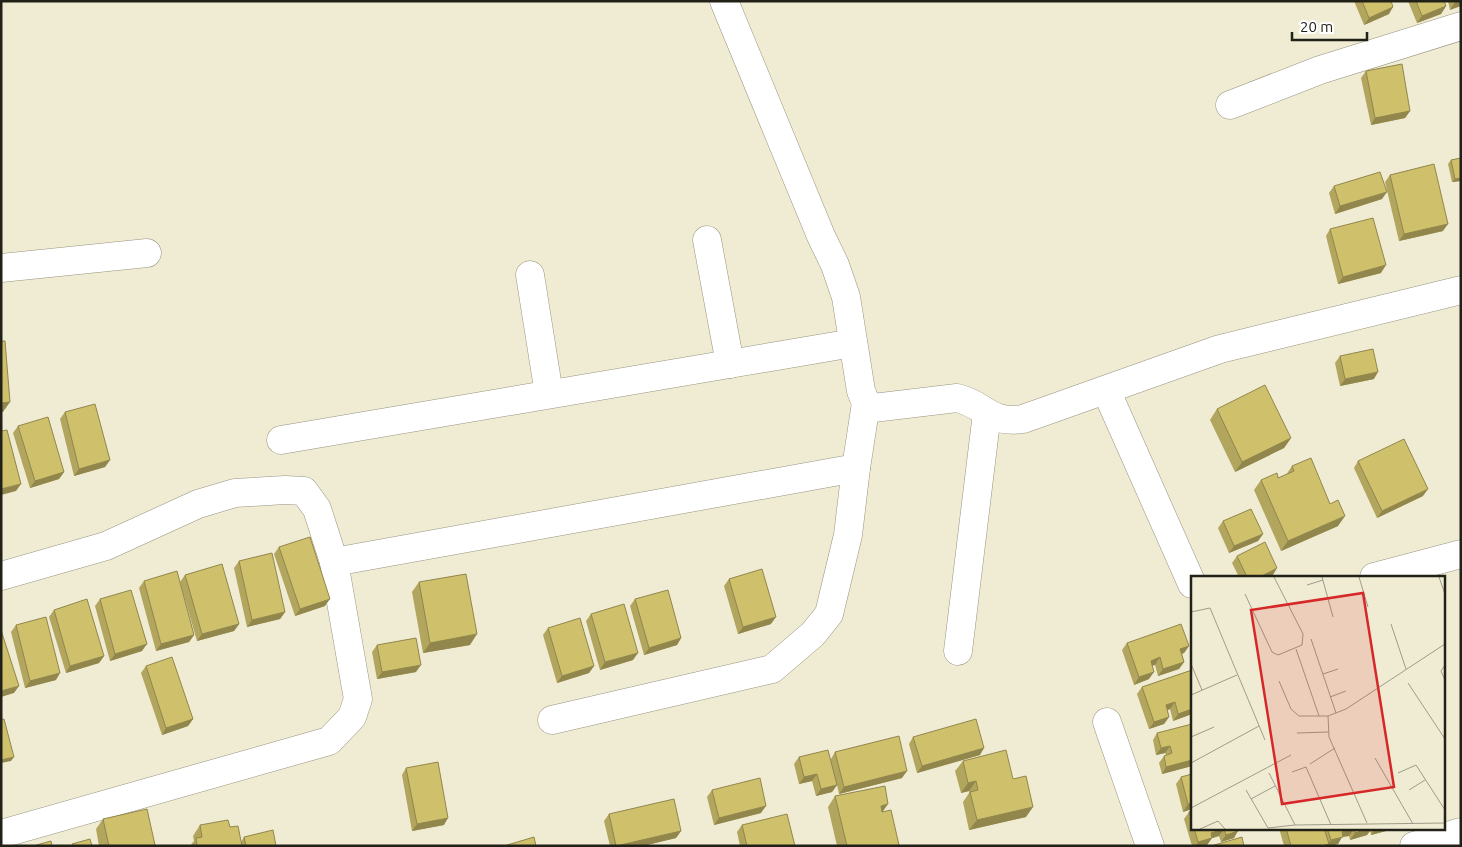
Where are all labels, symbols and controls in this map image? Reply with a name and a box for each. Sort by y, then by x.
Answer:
scale bar [1292,10,1367,42]
text: 20 m [1300,18,1333,35]
inset map [1191,576,1444,830]

